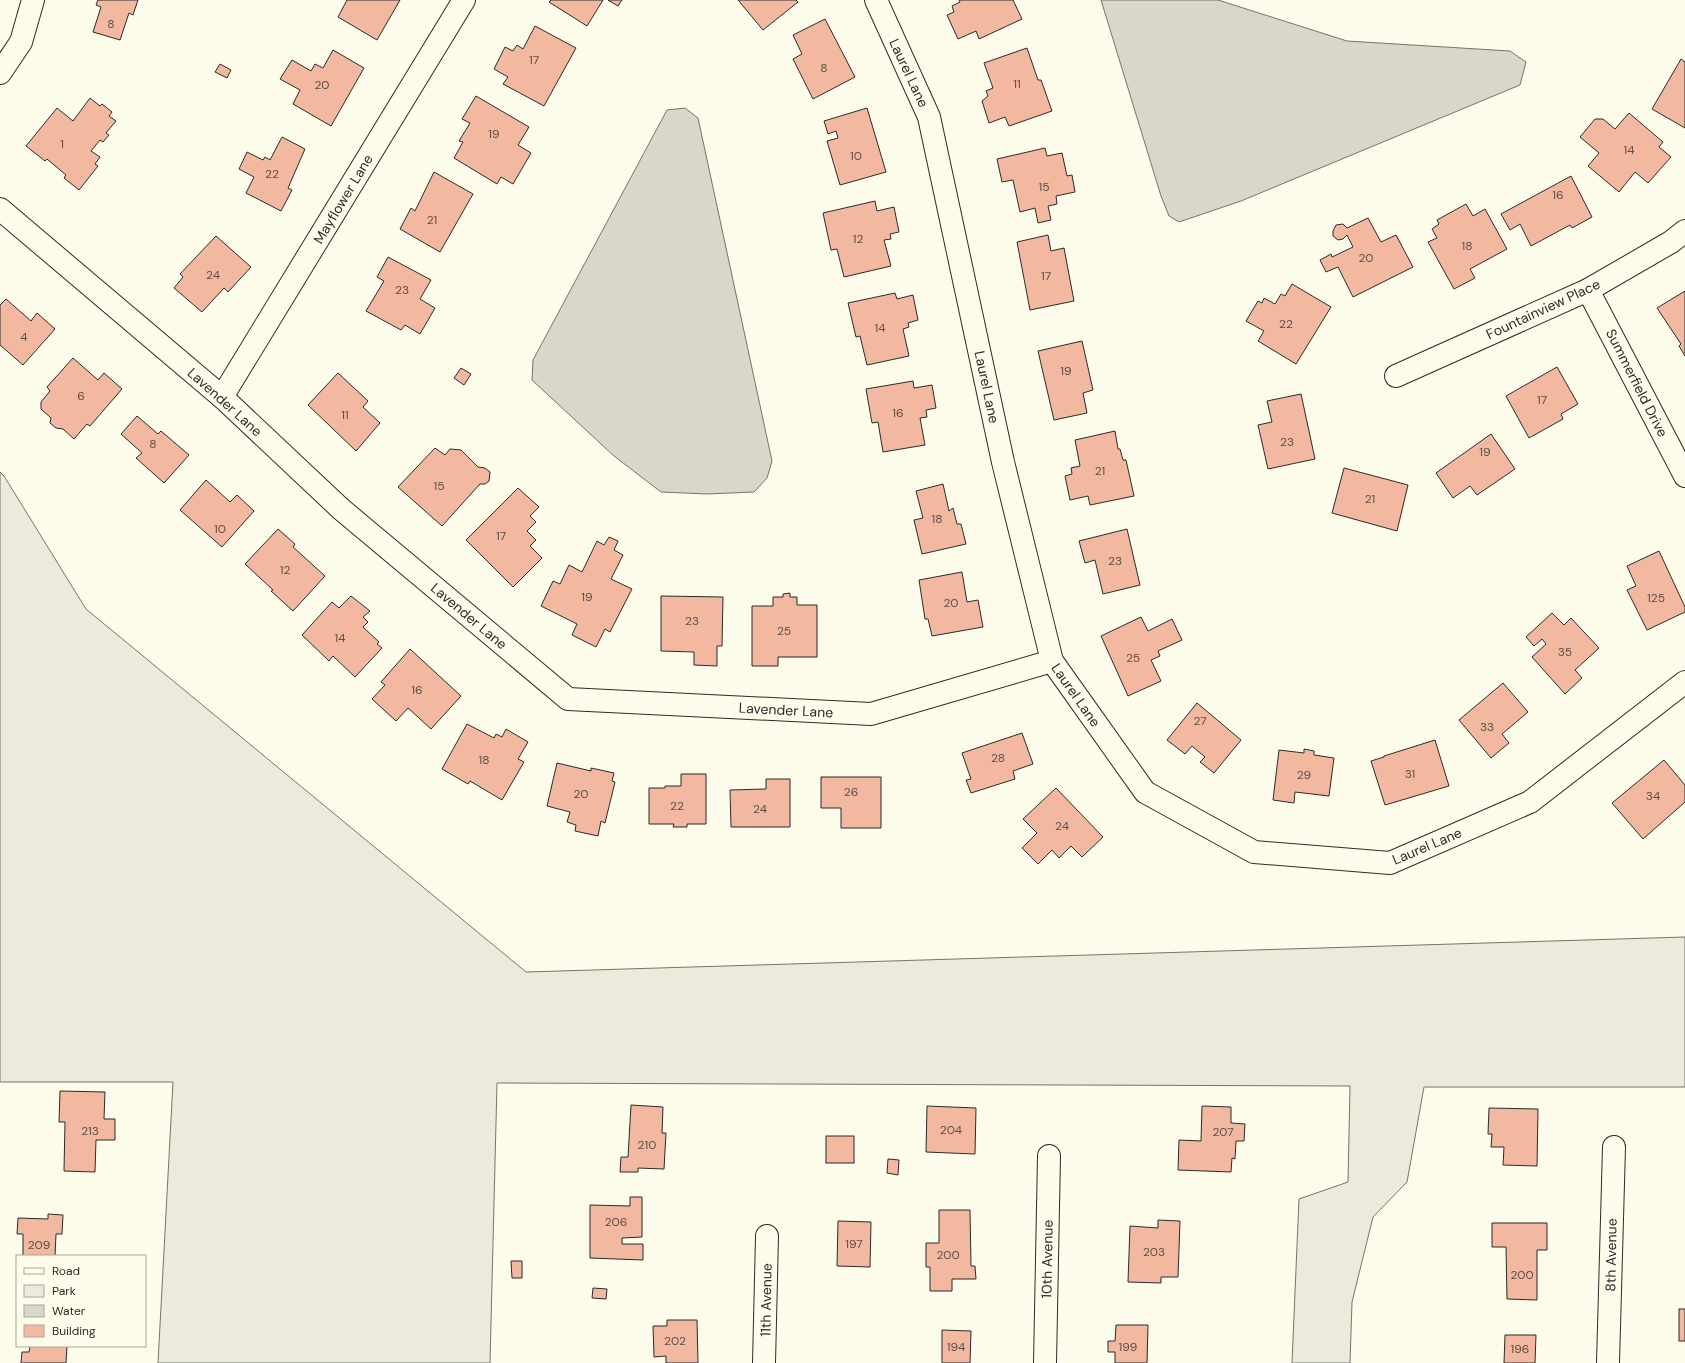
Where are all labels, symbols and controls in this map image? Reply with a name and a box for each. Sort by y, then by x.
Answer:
house number: 8 [107,16,115,32]
street label: Laurel Lane [885,36,933,110]
house number: 17 [529,52,539,68]
house number: 8 [820,60,828,76]
house number: 11 [1013,76,1021,92]
house number: 20 [314,77,330,93]
house number: 19 [488,126,500,142]
house number: 1 [60,136,64,152]
house number: 14 [1623,142,1635,158]
house number: 10 [850,148,862,164]
street label: Mayflower Lane [309,151,377,247]
house number: 22 [265,166,279,182]
house number: 15 [1038,179,1050,195]
house number: 16 [1552,187,1564,203]
house number: 21 [427,212,437,228]
house number: 12 [853,231,863,247]
house number: 18 [1461,238,1473,254]
house number: 20 [1358,250,1374,266]
house number: 24 [206,267,220,283]
house number: 17 [1041,268,1051,284]
street label: Fountainview Place [1483,275,1603,343]
house number: 23 [395,282,409,298]
house number: 22 [1279,316,1293,332]
house number: 14 [874,320,886,336]
street label: Summerfield Drive [1602,326,1672,440]
house number: 4 [20,329,28,345]
street label: Laurel Lane [971,349,1003,425]
house number: 19 [1060,363,1072,379]
street label: Lavender Lane [184,364,266,440]
house number: 6 [77,388,85,404]
house number: 17 [1537,392,1547,408]
house number: 16 [892,405,904,421]
house number: 11 [341,407,349,423]
house number: 23 [1280,434,1294,450]
house number: 8 [149,436,157,452]
house number: 19 [1479,444,1491,460]
house number: 21 [1095,463,1105,479]
house number: 15 [433,478,445,494]
house number: 21 [1365,491,1375,507]
house number: 18 [931,511,943,527]
house number: 10 [214,521,226,537]
house number: 17 [496,528,506,544]
house number: 23 [1108,553,1122,569]
house number: 12 [280,562,290,578]
street label: Lavender Lane [427,579,511,653]
house number: 19 [581,589,593,605]
house number: 125 [1647,590,1665,606]
house number: 20 [943,595,959,611]
house number: 23 [685,613,699,629]
house number: 25 [777,623,791,639]
house number: 14 [334,630,346,646]
house number: 35 [1558,644,1572,660]
house number: 25 [1126,650,1140,666]
street label: Laurel Lane [1047,660,1105,730]
house number: 16 [411,682,423,698]
street label: Lavender Lane [738,699,834,721]
house number: 27 [1193,713,1207,729]
house number: 33 [1480,719,1494,735]
house number: 28 [991,750,1005,766]
house number: 18 [478,752,490,768]
house number: 31 [1405,766,1415,782]
house number: 29 [1297,767,1311,783]
house number: 26 [844,784,858,800]
house number: 20 [573,786,589,802]
house number: 34 [1646,788,1660,804]
house number: 22 [670,798,684,814]
house number: 24 [753,801,767,817]
house number: 24 [1055,818,1069,834]
street label: Laurel Lane [1390,823,1464,869]
house number: 204 [940,1122,962,1138]
house number: 213 [81,1123,99,1139]
house number: 207 [1212,1124,1234,1140]
house number: 210 [638,1137,656,1153]
house number: 206 [605,1214,627,1230]
street label: 8th Avenue [1601,1218,1621,1292]
street label: 10th Avenue [1037,1219,1057,1299]
house number: 197 [845,1236,863,1252]
house number: 209 [28,1237,50,1253]
house number: 203 [1143,1244,1165,1260]
house number: 200 [936,1247,960,1263]
legend [16,1255,146,1347]
text: Road [52,1263,80,1279]
street label: 11th Avenue [756,1263,776,1337]
house number: 200 [1510,1267,1534,1283]
text: Park [52,1283,76,1299]
text: Water [52,1303,86,1319]
text: Building [52,1323,96,1339]
house number: 202 [664,1333,686,1349]
house number: 194 [947,1339,965,1355]
house number: 199 [1119,1339,1137,1355]
house number: 196 [1511,1341,1529,1357]

